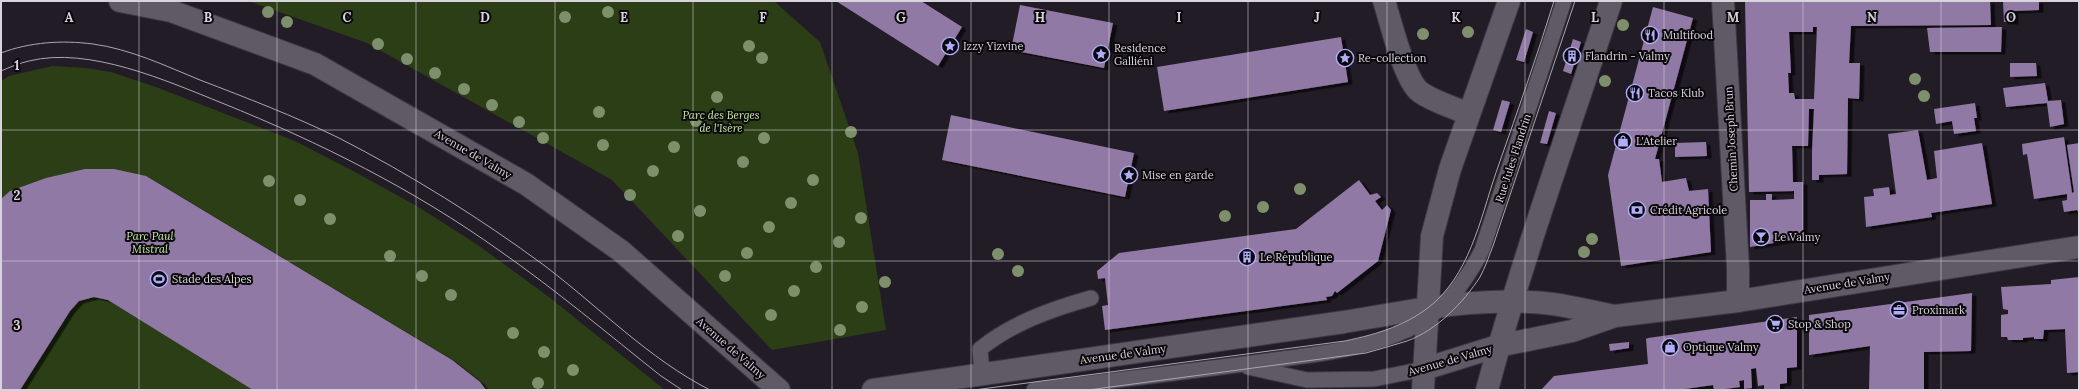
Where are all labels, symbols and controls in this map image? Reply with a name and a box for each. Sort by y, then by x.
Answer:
text: A [65,9,74,26]
text: B [204,9,213,26]
text: C [343,9,352,26]
text: D [480,9,490,26]
text: E [620,9,628,26]
text: F [759,9,767,26]
text: G [896,9,906,26]
text: H [1035,9,1045,26]
text: I [1176,9,1182,26]
text: J [1314,9,1320,26]
text: K [1451,9,1461,26]
text: L [1591,9,1599,26]
text: M [1727,9,1740,26]
text: N [1867,9,1877,26]
text: O [2006,9,2016,26]
restaurant icon: Multifood [1640,25,1660,45]
place label: Multifood [1663,28,1714,42]
place icon: Izzy Yizvine [940,36,960,56]
place label: Izzy Yizvine [963,39,1023,53]
place label: Residence Galliéni [1114,41,1166,68]
place icon: Residence Galliéni [1091,44,1111,64]
building icon: Flandrin - Valmy [1562,46,1582,66]
place icon: Re-collection [1335,48,1355,68]
place label: Flandrin - Valmy [1585,49,1670,63]
place label: Re-collection [1358,51,1427,65]
text: 1 [14,57,20,74]
restaurant icon: Tacos Klub [1625,83,1645,103]
place label: Tacos Klub [1648,86,1704,100]
street label: Chemin Joseph Brun [1721,86,1741,192]
park label: Parc des Berges de l'Isère [682,108,760,135]
street label: Rue Jules Flandrin [1492,112,1534,204]
street label: Avenue de Valmy [431,126,514,182]
shop icon: L'Atelier [1613,131,1633,151]
place label: L'Atelier [1636,134,1677,148]
place icon: Mise en garde [1119,165,1139,185]
place label: Mise en garde [1142,168,1214,182]
text: 2 [14,187,21,204]
bank icon: Crédit Agricole [1627,200,1647,220]
place label: Crédit Agricole [1650,203,1727,217]
bar icon: Le Valmy [1751,227,1771,247]
park label: Parc Paul Mistral [126,229,174,256]
place label: Le Valmy [1774,230,1821,244]
building icon: Le République [1237,247,1257,267]
place label: Le République [1260,250,1333,264]
sports icon: Stade des Alpes [149,269,169,289]
street label: Avenue de Valmy [1802,269,1891,297]
place label: Stade des Alpes [172,272,252,286]
office icon: Proximark [1889,300,1909,320]
place label: Proximark [1912,303,1965,317]
street label: Avenue de Valmy [693,314,768,382]
supermarket icon: Stop & Shop [1765,314,1785,334]
text: 3 [13,317,21,334]
place label: Stop & Shop [1788,317,1851,331]
shop icon: Optique Valmy [1660,337,1680,357]
place label: Optique Valmy [1683,340,1759,354]
street label: Avenue de Valmy [1078,341,1167,367]
street label: Avenue de Valmy [1405,341,1494,379]

